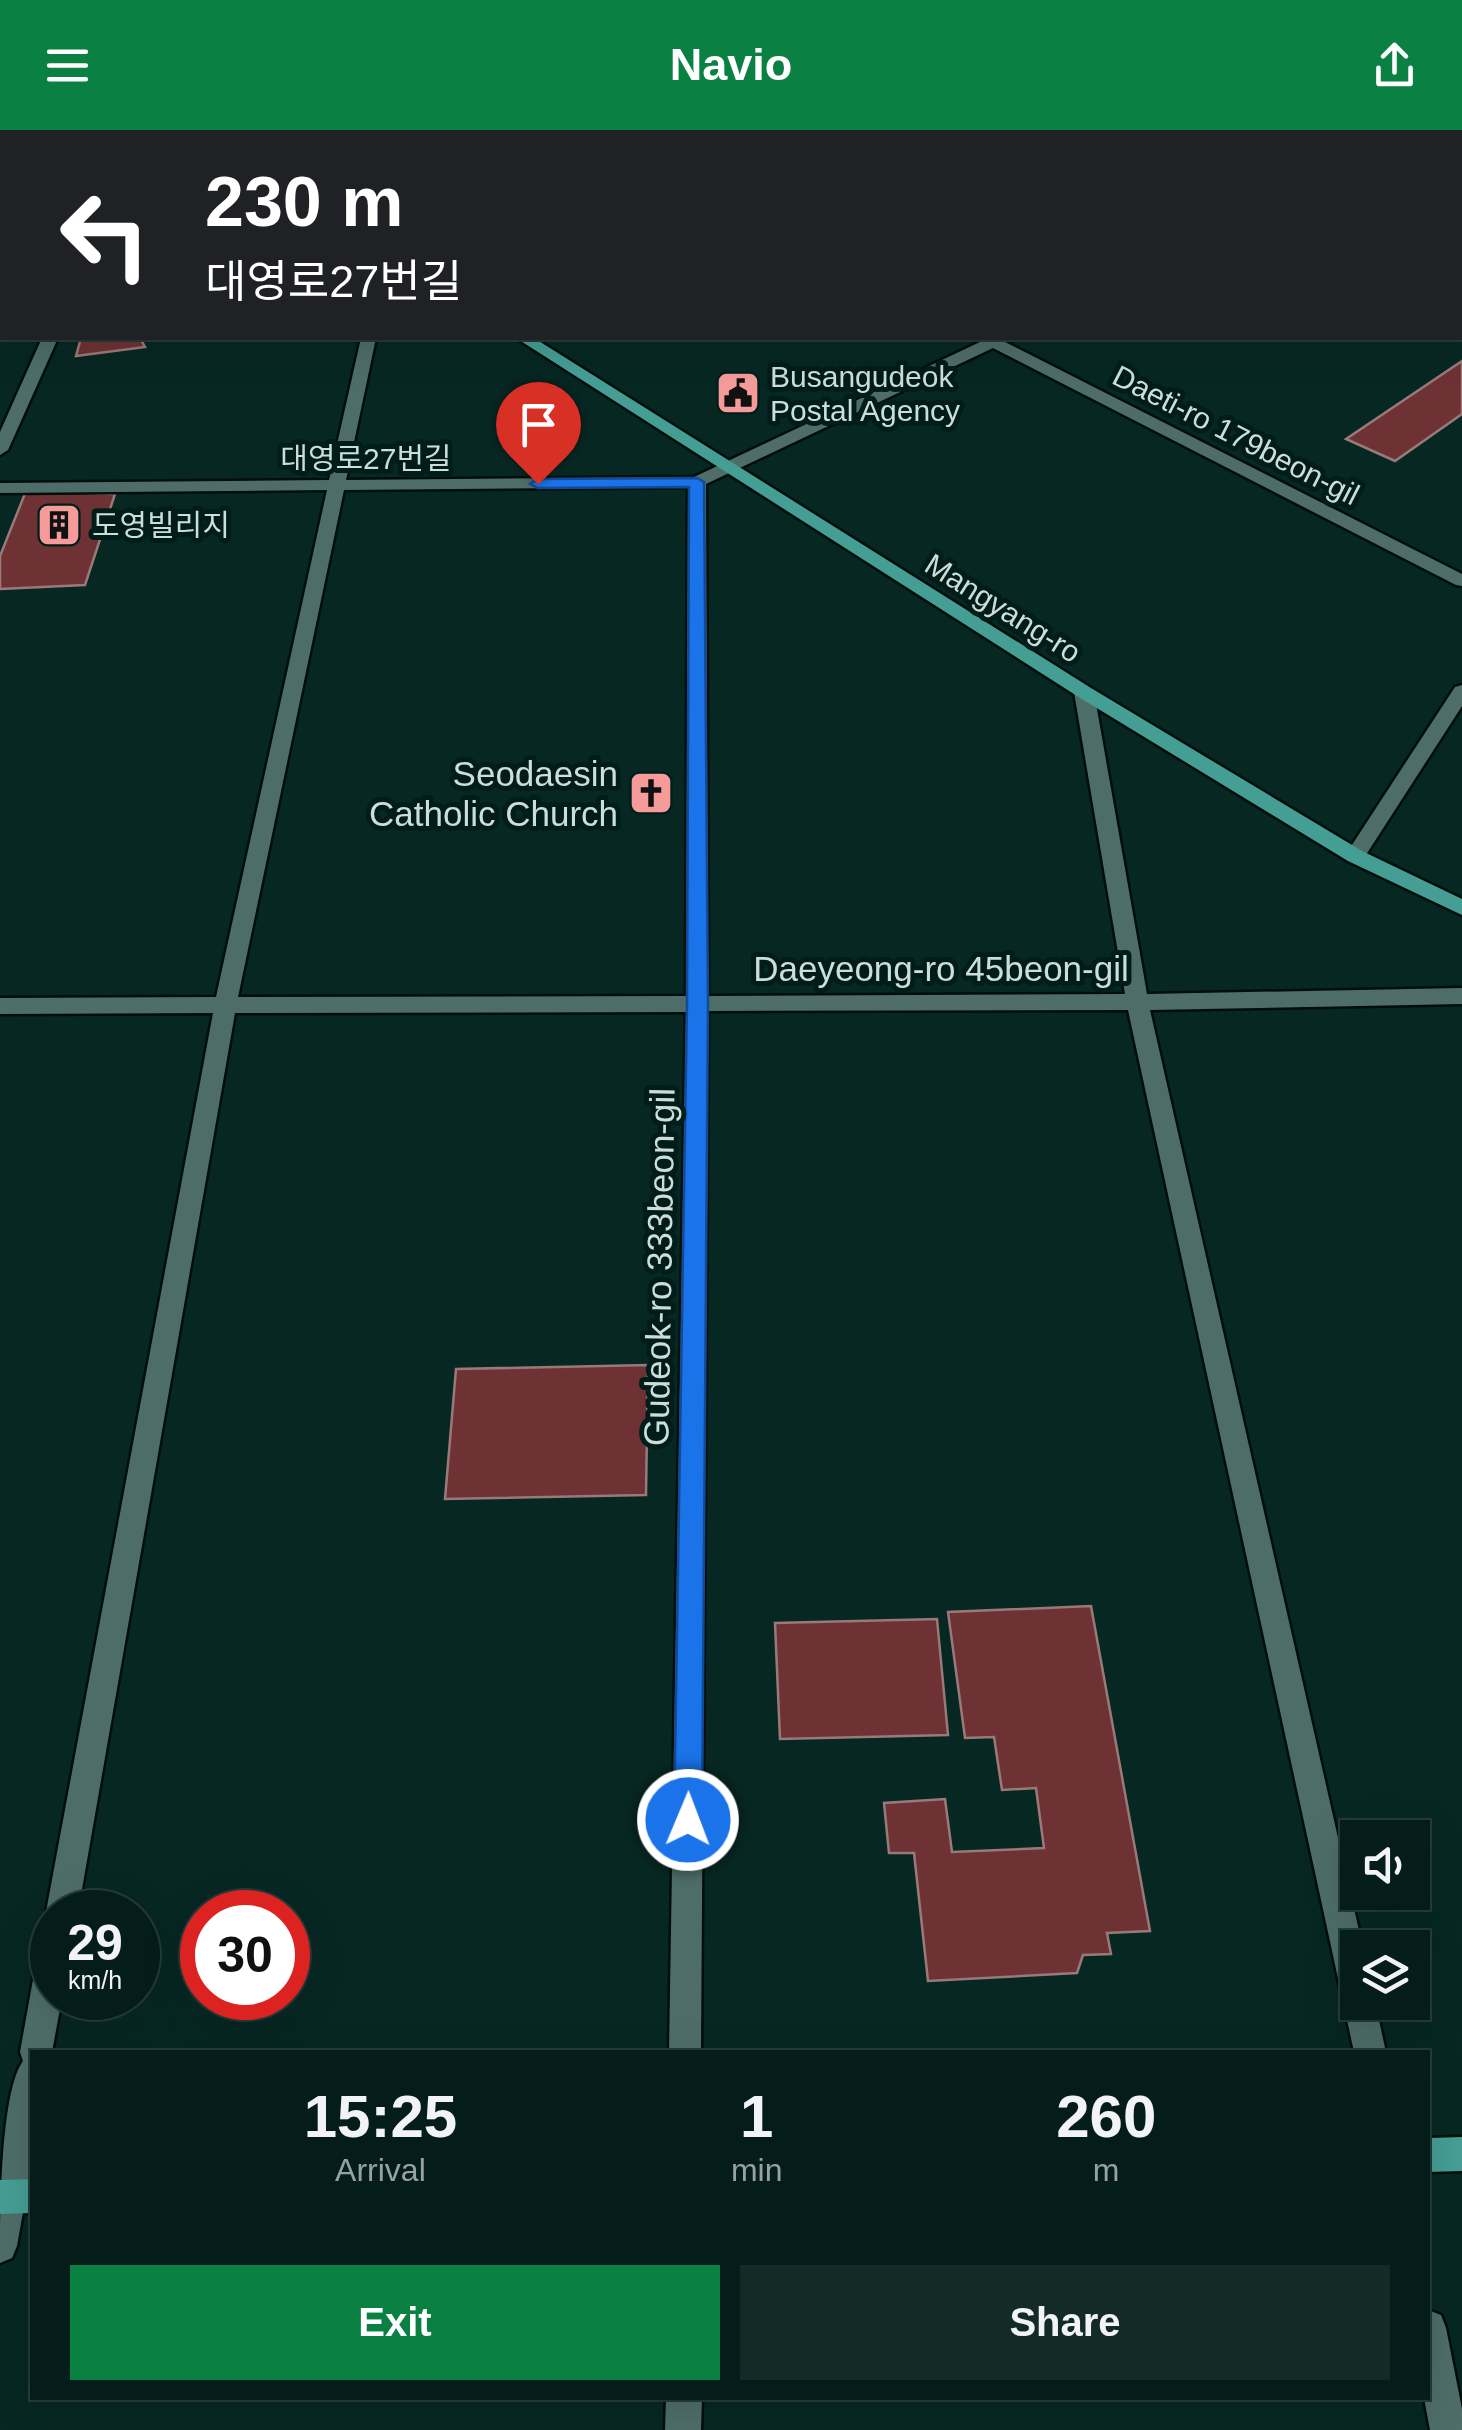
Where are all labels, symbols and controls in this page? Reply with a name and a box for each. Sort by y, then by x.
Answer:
icon: menu [40,38,95,93]
icon: share [1367,38,1422,93]
text: Navio [670,39,792,90]
text: 230 m [205,163,403,241]
icon: left [40,170,170,300]
text: 대영로27번길 [205,256,462,307]
street label: Daeti-ro 179beon-gil [1107,359,1365,511]
place label: Busangudeok Postal Agency [770,360,960,427]
public building icon: Busangudeok Postal Agency [715,370,761,416]
pin [496,382,581,485]
icon: arrive [511,397,566,452]
street label: 대영로27번길 [280,442,452,475]
building icon: 도영빌리지 [36,502,82,548]
place label: 도영빌리지 [92,509,230,542]
street label: Mangyang-ro [919,547,1087,669]
place label: Seodaesin Catholic Church [369,754,618,833]
church icon: Seodaesin Catholic Church [628,770,674,816]
street label: Daeyeong-ro 45beon-gil [753,949,1129,988]
street label: Gudeok-ro 333beon-gil [636,1088,682,1446]
position arrow [636,1768,740,1872]
map controls [1340,1820,1430,2020]
button: sound [1340,1820,1430,1910]
speed limit sign: 30 [180,1890,310,2020]
text: 29 [67,1915,123,1971]
button: layers [1340,1930,1430,2020]
text: km/h [68,1966,122,1994]
text: 15:25 [304,2083,457,2150]
text: 1 [740,2083,773,2150]
text: 260 [1056,2083,1156,2150]
text: Arrival [335,2152,426,2188]
text: min [731,2152,782,2188]
text: m [1093,2152,1120,2188]
button: Exit [70,2265,720,2380]
button: Share [740,2265,1390,2380]

